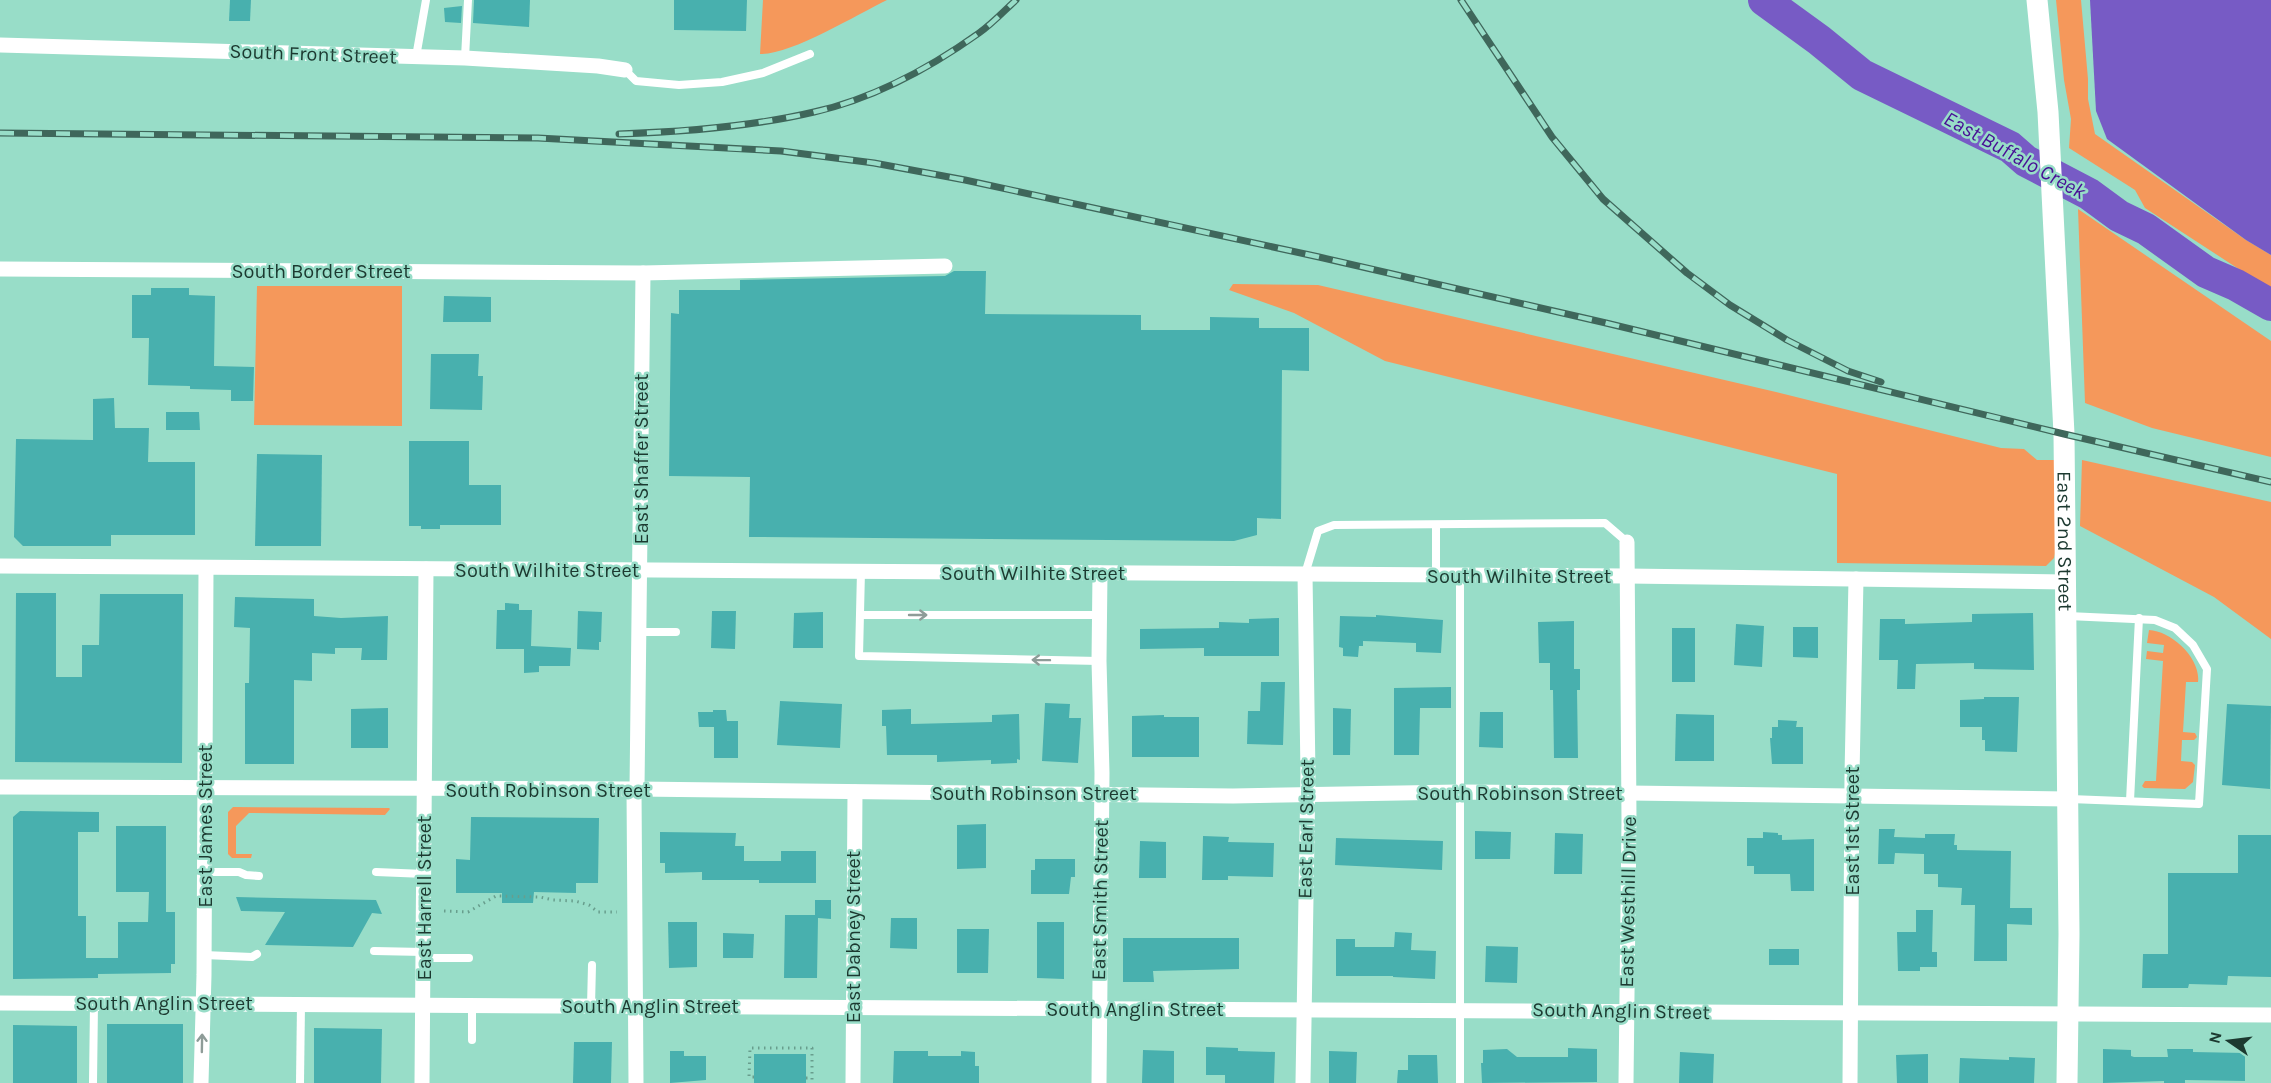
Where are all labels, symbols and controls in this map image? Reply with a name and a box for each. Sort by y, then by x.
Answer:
street label: South Front Street [229,40,398,68]
water label: East Buffalo Creek [1940,106,2090,204]
street label: South Border Street [231,260,411,283]
street label: East Shaffer Street [630,373,653,545]
street label: East 2nd Street [2053,471,2077,612]
street label: South Wilhite Street [455,559,640,582]
street label: South Wilhite Street [941,562,1126,585]
street label: South Wilhite Street [1427,565,1612,588]
one-way arrow [908,609,928,621]
one-way arrow [1031,655,1051,666]
street label: East James Street [194,744,217,908]
street label: East Earl Street [1293,758,1319,899]
street label: East 1st Street [1841,766,1864,896]
street label: South Robinson Street [445,779,651,802]
street label: South Robinson Street [931,782,1137,805]
street label: South Robinson Street [1417,782,1623,805]
street label: East Harrell Street [413,815,436,981]
street label: East Westhill Drive [1615,816,1641,988]
street label: East Smith Street [1087,819,1113,981]
street label: East Dabney Street [842,850,865,1023]
street label: South Anglin Street [75,992,253,1015]
street label: South Anglin Street [561,995,739,1018]
street label: South Anglin Street [1046,998,1224,1021]
street label: South Anglin Street [1532,998,1710,1024]
north arrow [2199,1011,2259,1071]
text: N [2204,1030,2226,1045]
one-way arrow [196,1034,207,1054]

